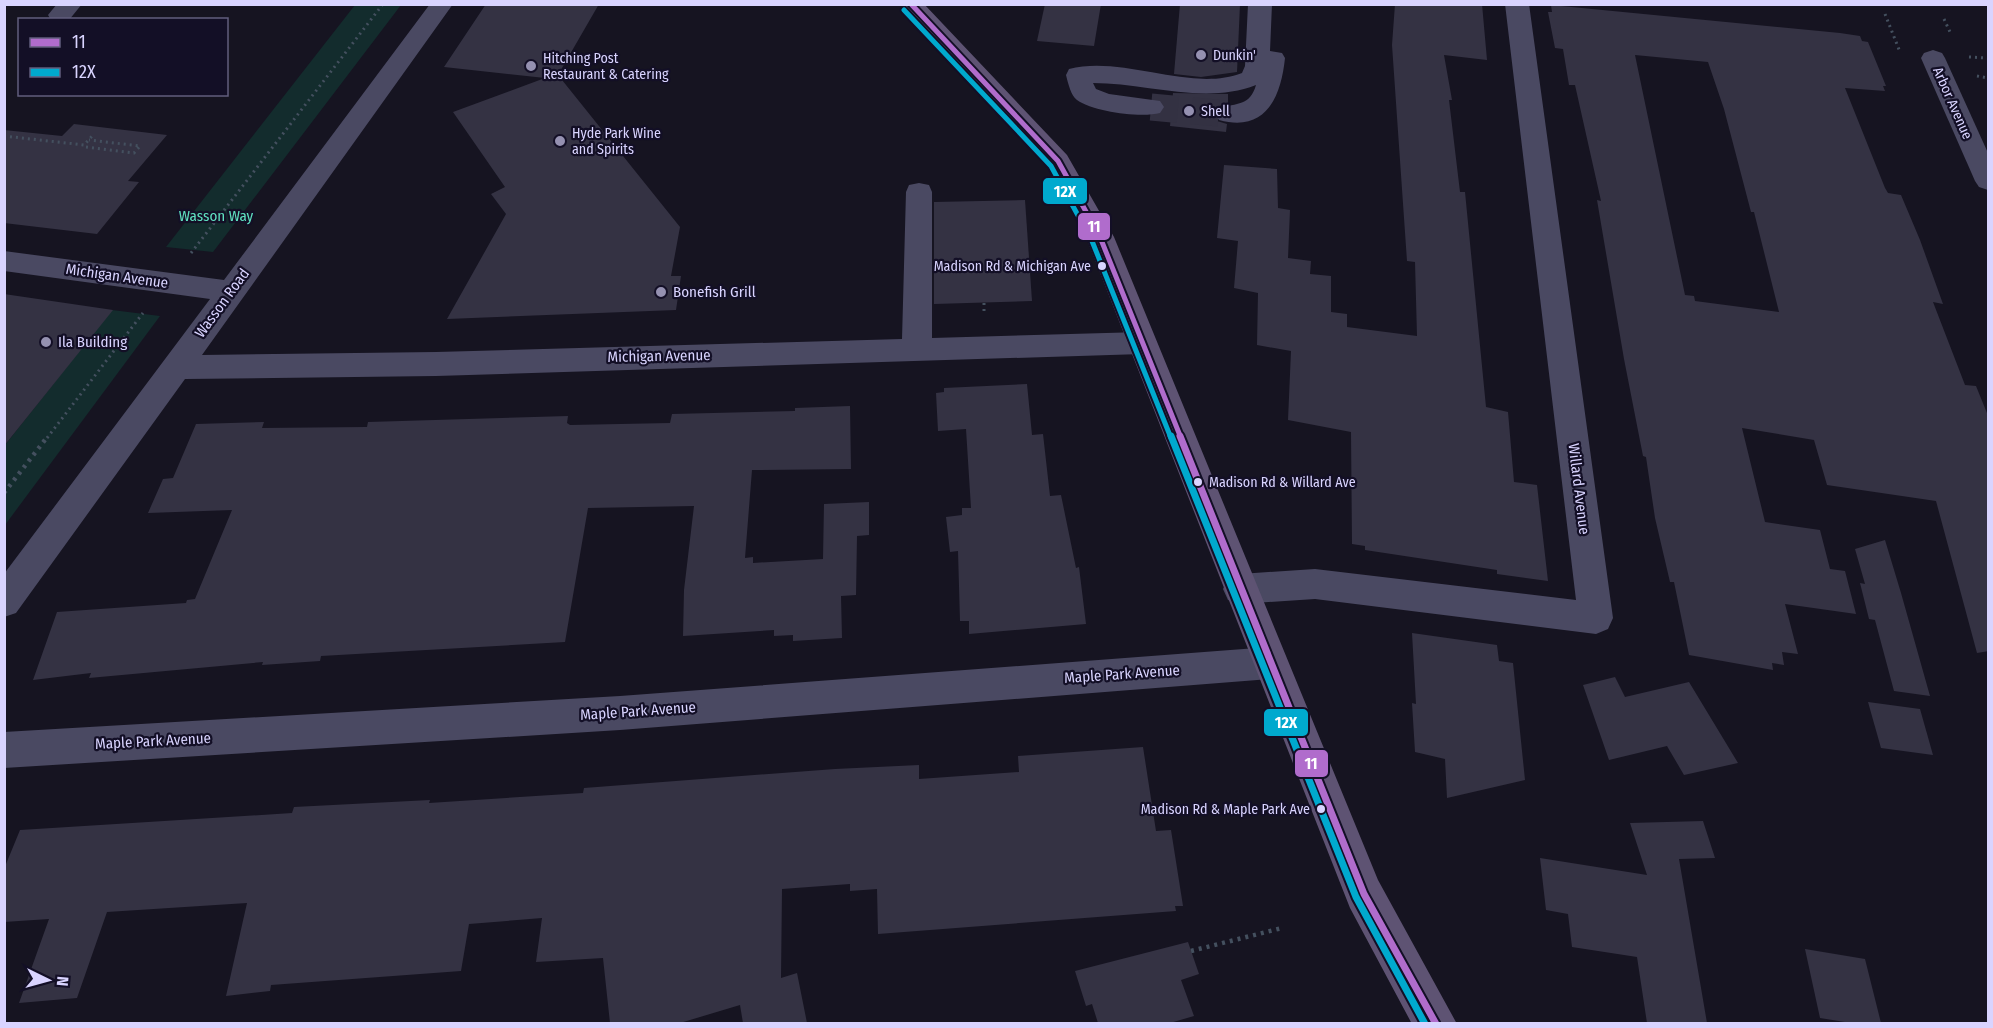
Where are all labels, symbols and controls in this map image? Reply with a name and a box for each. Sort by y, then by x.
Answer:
legend [18,18,228,96]
text: 11 [72,31,86,53]
place label: Dunkin' [1213,47,1256,64]
marker: Dunkin' [1194,48,1208,62]
place label: Hitching Post Restaurant & Catering [543,50,669,83]
marker: Hitching Post Restaurant & Catering [524,59,538,73]
text: 12X [72,61,96,83]
street label: Arbor Avenue [1929,64,1976,142]
place label: Shell [1201,103,1230,120]
marker: Shell [1182,104,1196,118]
place label: Hyde Park Wine and Spirits [572,125,661,158]
marker: Hyde Park Wine and Spirits [553,134,567,148]
line badge: 12X [1042,177,1088,205]
text: 12X [1054,182,1077,201]
park label: Wasson Way [179,207,254,225]
line badge: 11 [1077,212,1111,241]
text: 11 [1087,217,1101,236]
place label: Madison Rd & Michigan Ave [934,258,1091,275]
street label: Michigan Avenue [65,260,169,292]
marker: Madison Rd & Michigan Ave [1096,260,1108,272]
street label: Wasson Road [191,265,253,341]
place label: Bonefish Grill [673,283,756,301]
marker: Bonefish Grill [654,285,668,299]
place label: Ila Building [58,333,127,351]
marker: Ila Building [39,335,53,349]
street label: Michigan Avenue [607,346,711,366]
street label: Willard Avenue [1564,442,1594,536]
place label: Madison Rd & Willard Ave [1209,474,1356,491]
marker: Madison Rd & Willard Ave [1192,476,1204,488]
street label: Maple Park Avenue [1063,661,1181,687]
street label: Maple Park Avenue [579,698,697,724]
line badge: 12X [1263,708,1309,737]
text: 12X [1275,713,1298,732]
street label: Maple Park Avenue [95,729,211,753]
line badge: 11 [1294,749,1329,778]
text: 11 [1304,754,1318,773]
place label: Madison Rd & Maple Park Ave [1141,801,1310,818]
marker: Madison Rd & Maple Park Ave [1315,803,1327,815]
north arrow [18,950,78,1010]
text: N [53,976,72,987]

